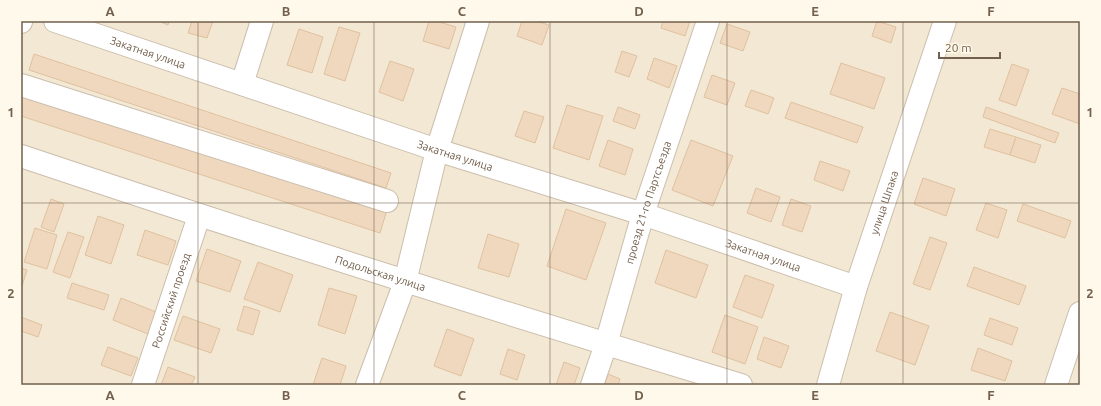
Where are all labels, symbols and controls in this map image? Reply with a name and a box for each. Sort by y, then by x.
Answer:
text: A [105,4,115,18]
text: B [282,4,291,18]
text: C [458,4,467,18]
text: D [634,4,644,18]
text: E [811,4,819,18]
text: F [987,4,995,18]
street label: Закатная улица [109,34,187,71]
scale bar [939,34,1000,60]
text: 20 m [945,41,972,54]
text: 1 [7,105,15,119]
text: 1 [1086,105,1094,119]
street label: Закатная улица [416,138,494,173]
street label: проезд 21-го Партсъезда [623,139,673,265]
street label: улица Шпака [868,169,901,236]
street label: Закатная улица [724,237,802,274]
street label: Российский проезд [150,251,193,350]
street label: Подольская улица [334,253,427,293]
text: 2 [7,286,15,300]
text: 2 [1086,286,1094,300]
text: A [105,388,115,402]
text: B [282,388,291,402]
text: C [458,388,467,402]
text: D [634,388,644,402]
text: E [811,388,819,402]
text: F [987,388,995,402]

